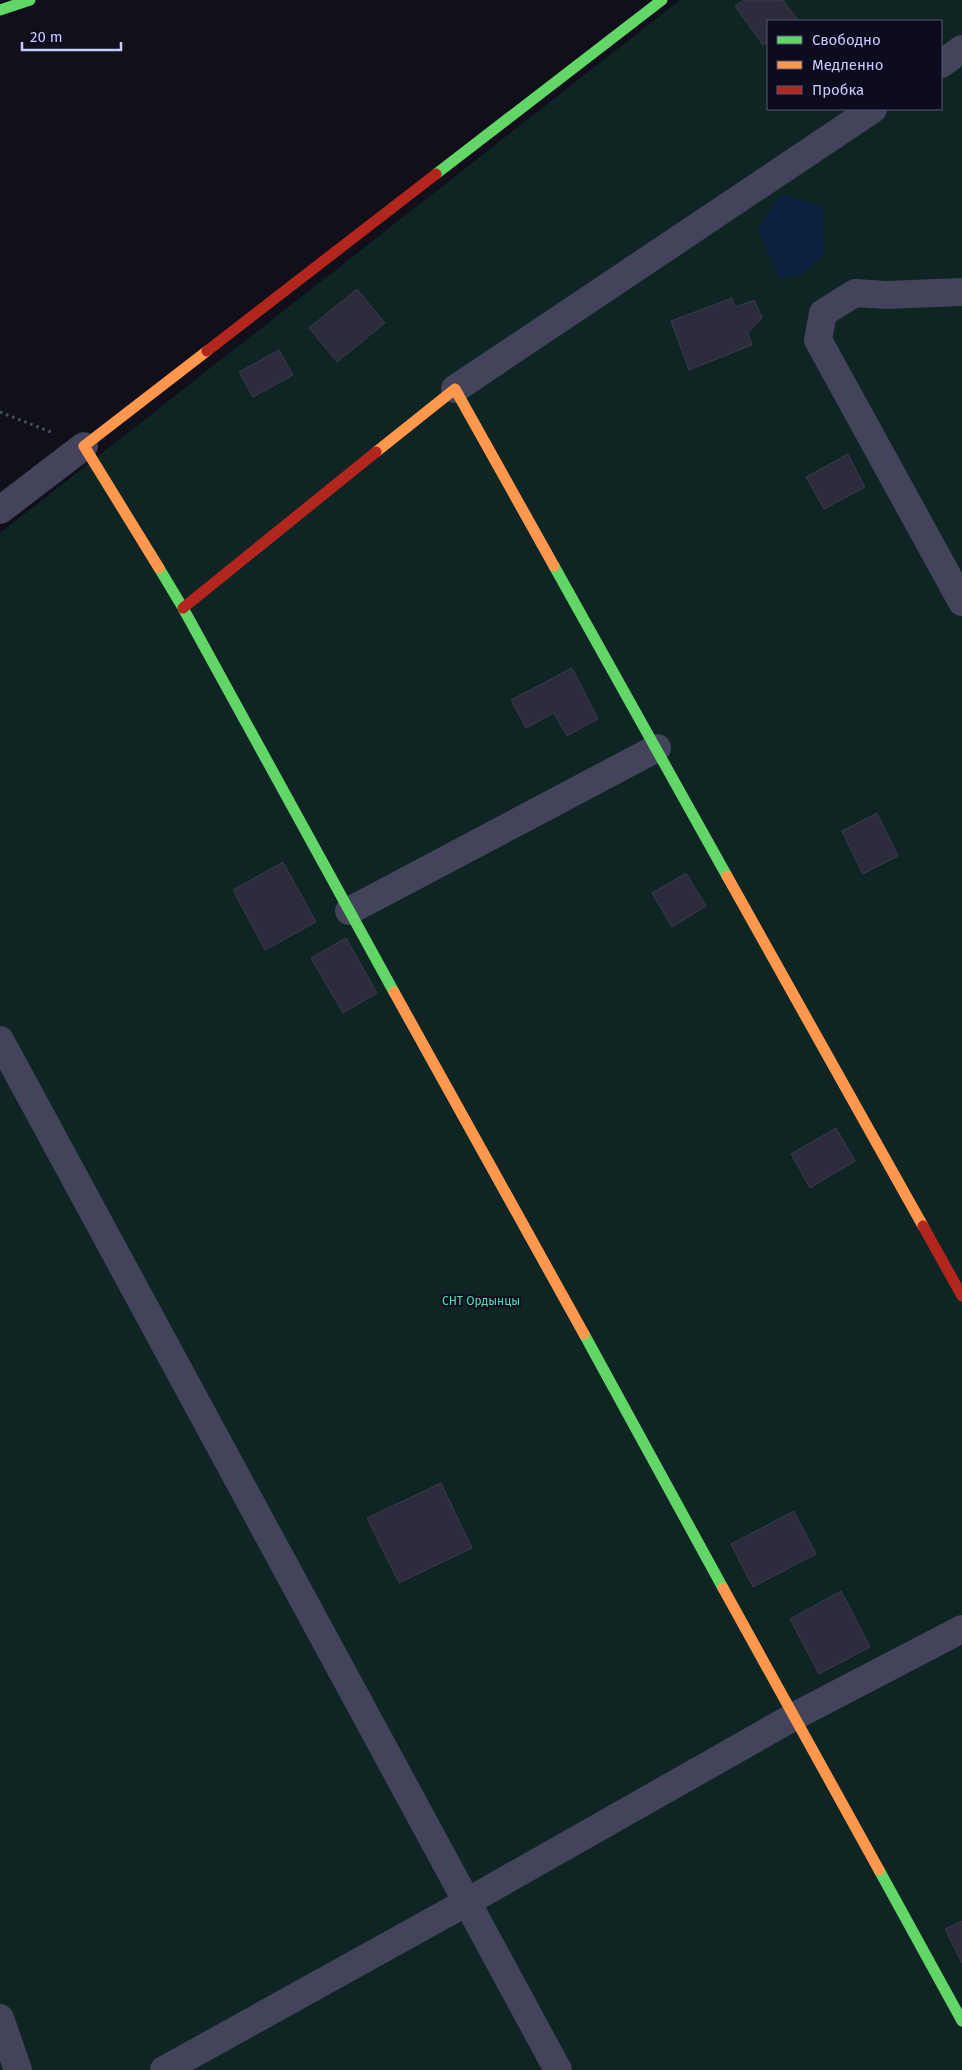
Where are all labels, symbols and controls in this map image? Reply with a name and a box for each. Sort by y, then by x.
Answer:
scale bar [22,20,121,52]
legend [767,20,942,110]
text: 20 m [30,28,63,46]
text: Свободно [812,31,881,49]
text: Медленно [812,56,884,74]
text: Пробка [812,81,864,99]
park label: СНТ Ордынцы [442,1294,520,1308]

